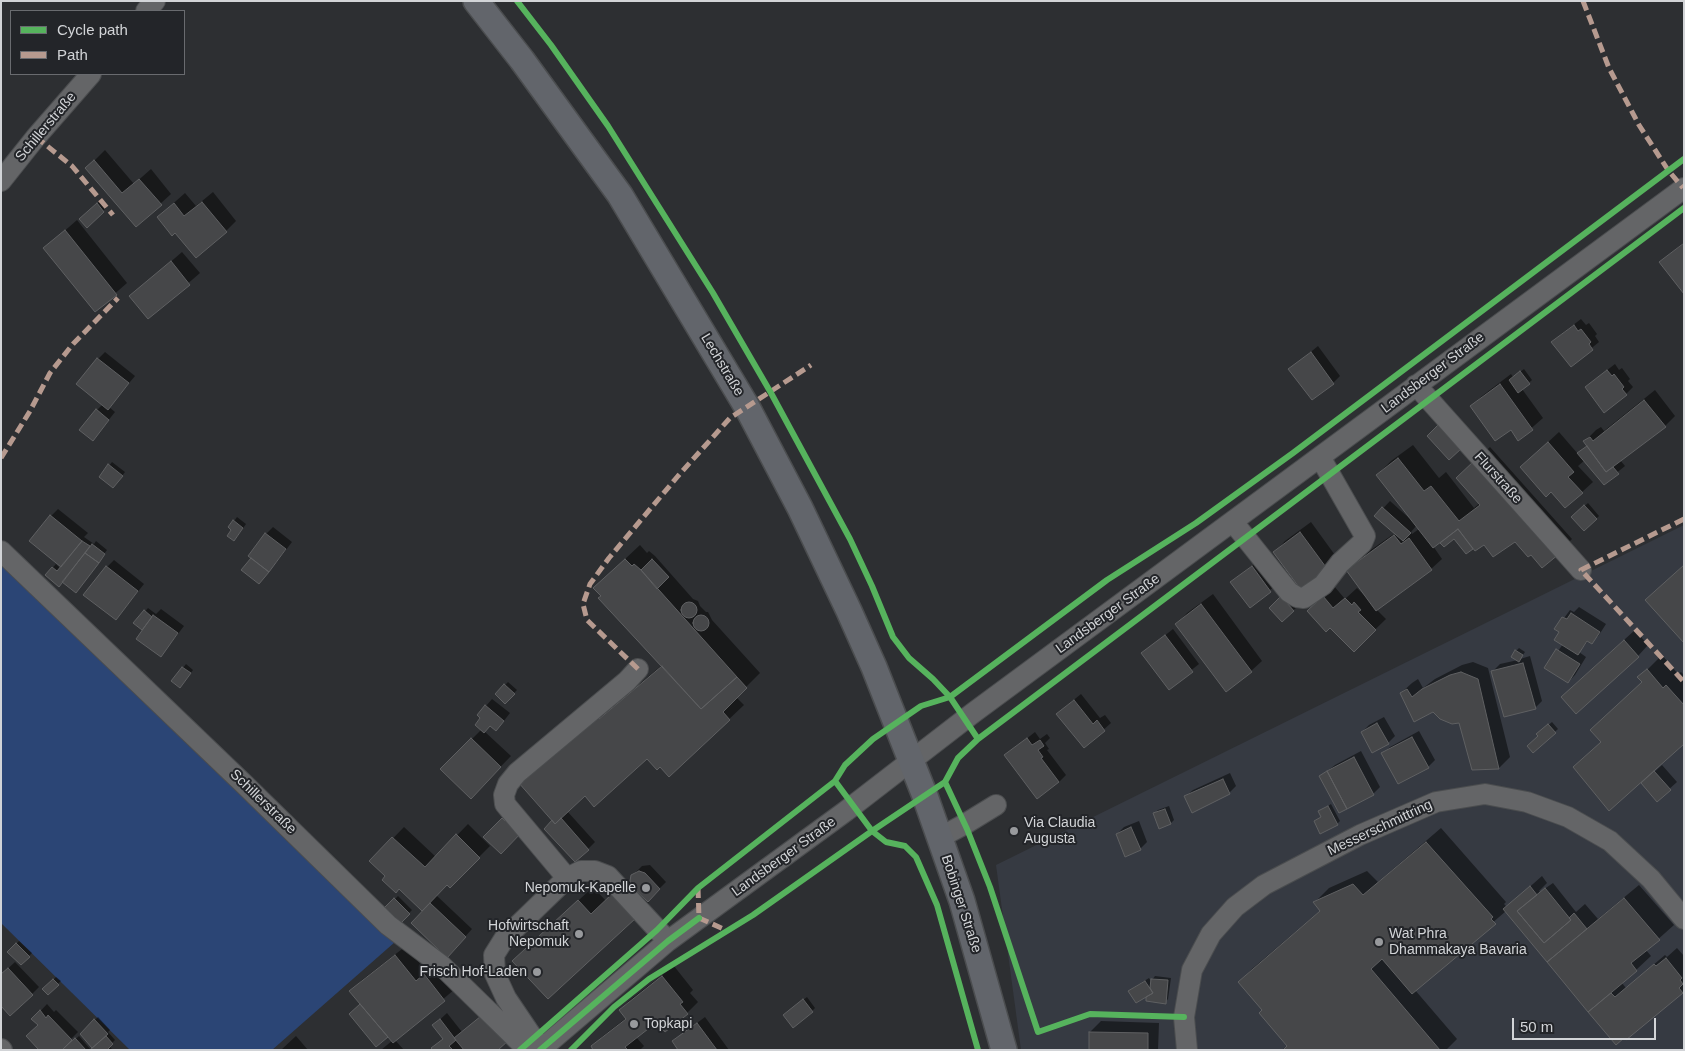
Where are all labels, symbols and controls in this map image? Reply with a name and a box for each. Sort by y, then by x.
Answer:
legend [10,10,185,75]
text: Cycle path [57,21,128,38]
text: Path [57,46,88,63]
street label: Schillerstraße [12,89,80,165]
street label: Landsberger Straße [1378,329,1488,417]
street label: Lechstraße [697,331,747,399]
street label: Flurstraße [1470,449,1526,507]
street label: Landsberger Straße [1053,571,1163,657]
street label: Schillerstraße [226,766,300,838]
street label: Messerschmittring [1325,796,1435,860]
street label: Landsberger Straße [729,814,839,900]
place label: Via Claudia Augusta [1024,815,1095,848]
marker: Via Claudia Augusta [1008,825,1020,837]
street label: Bobinger Straße [937,853,985,955]
place label: Nepomuk-Kapelle [525,880,636,896]
marker: Nepomuk-Kapelle [640,882,652,894]
place label: Hofwirtschaft Nepomuk [488,918,569,950]
place label: Wat Phra Dhammakaya Bavaria [1389,926,1527,959]
marker: Hofwirtschaft Nepomuk [573,928,585,940]
marker: Wat Phra Dhammakaya Bavaria [1373,936,1385,948]
place label: Frisch Hof-Laden [420,964,527,980]
marker: Frisch Hof-Laden [531,966,543,978]
scale bar [1515,1008,1659,1040]
place label: Topkapi [644,1016,692,1032]
marker: Topkapi [628,1018,640,1030]
text: 50 m [1520,1018,1553,1035]

